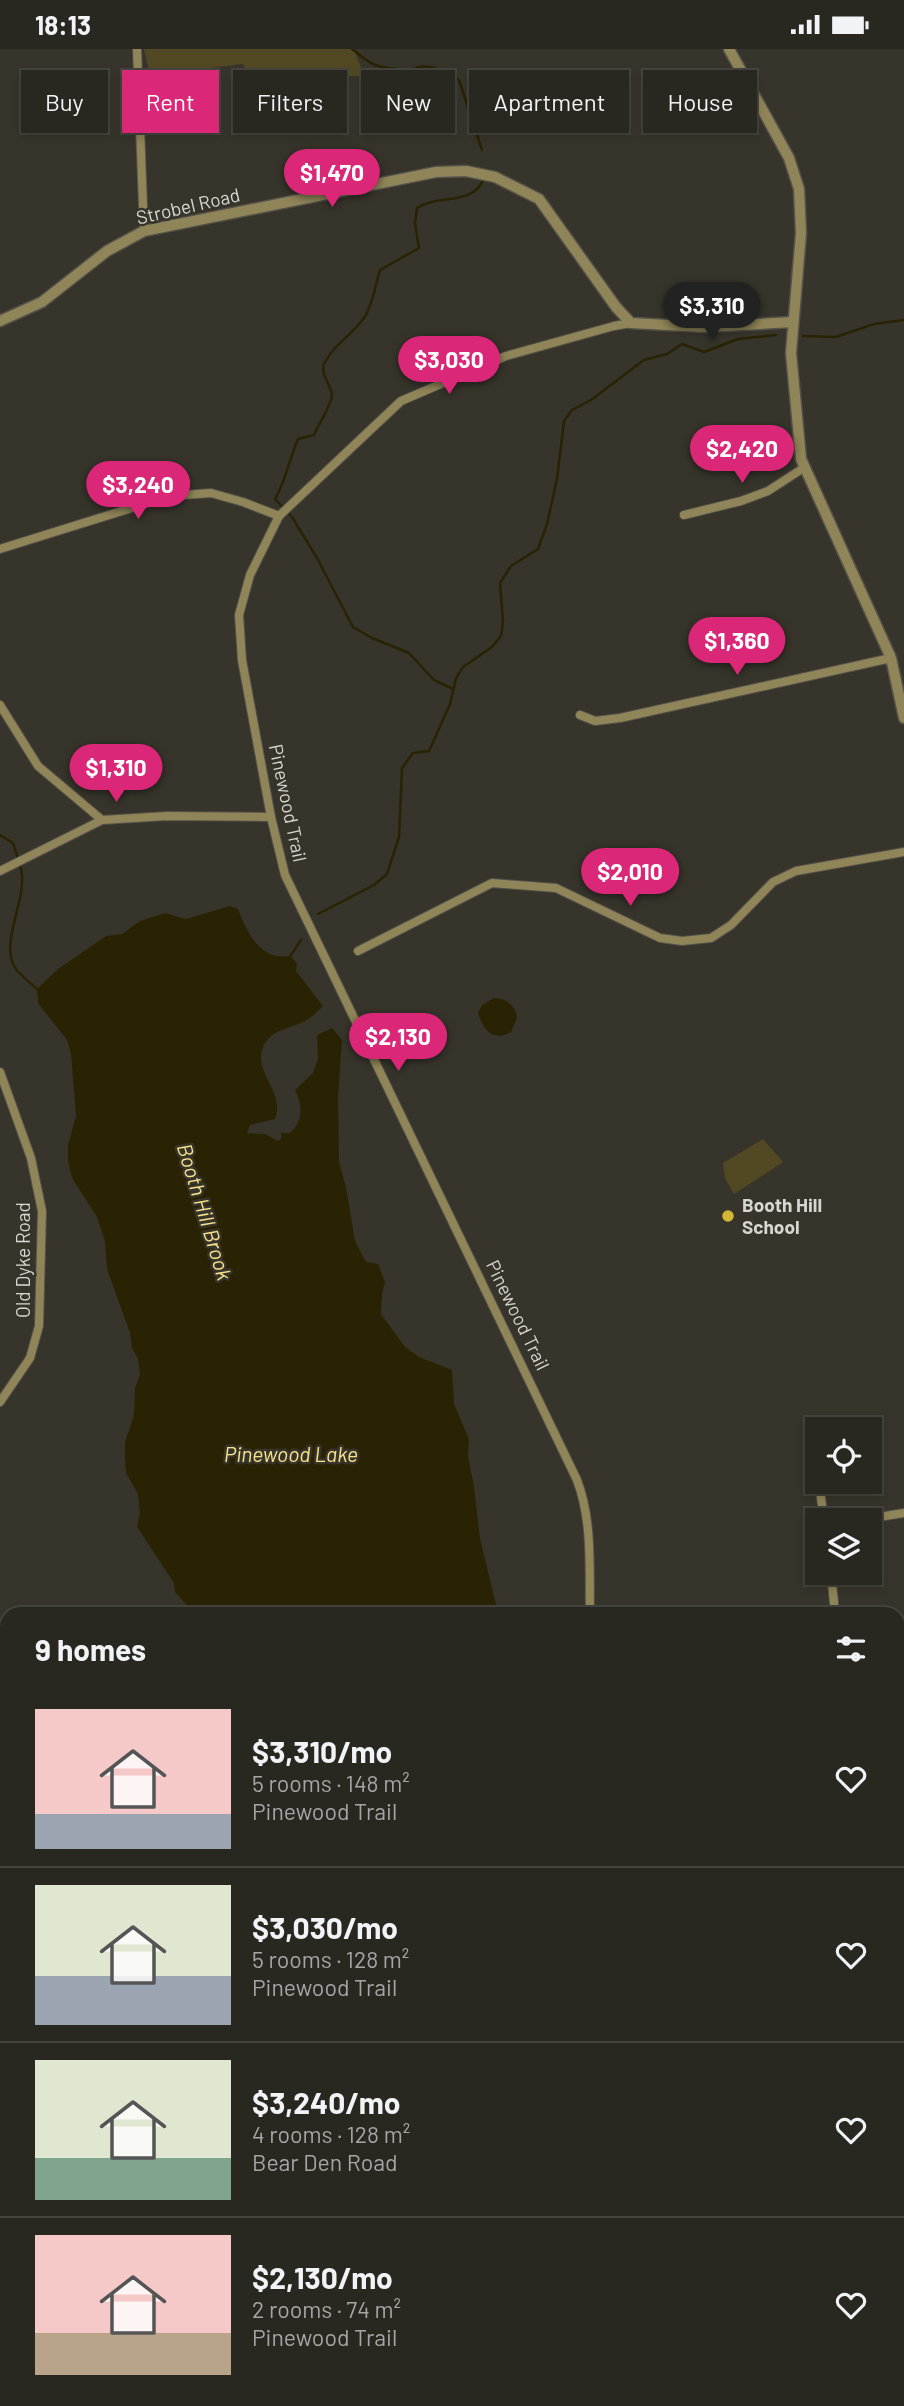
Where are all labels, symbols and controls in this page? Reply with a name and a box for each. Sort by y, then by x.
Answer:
text: 18:13 [35,9,91,40]
chip: Buy [21,70,108,133]
chip: Rent [122,70,219,133]
chip: Filters [233,70,347,133]
chip: New [361,70,455,133]
chip: Apartment [469,70,629,133]
chip: House [643,70,757,133]
pin: $1,470 [275,149,389,209]
text: $1,470 [300,158,364,186]
street label: Strobel Road [134,182,242,229]
pin: $3,310 [655,282,769,342]
text: $3,310 [679,291,745,319]
pin: $3,030 [392,337,506,396]
text: $3,030 [414,345,484,373]
pin: $2,420 [685,425,799,485]
text: $2,420 [706,434,778,462]
pin: $3,240 [81,461,195,521]
text: $3,240 [102,470,174,498]
pin: $1,360 [680,617,794,677]
text: $1,360 [704,626,770,654]
street label: Pinewood Trail [265,742,312,864]
pin: $1,310 [59,745,173,804]
text: $1,310 [86,753,147,781]
pin: $2,010 [573,849,687,908]
text: $2,010 [597,857,663,885]
pin: $2,130 [341,1013,455,1073]
text: $2,130 [365,1022,431,1050]
water label: Booth Hill Brook [173,1140,238,1284]
place label: Booth Hill School [742,1193,822,1238]
street label: Old Dyke Road [11,1202,34,1318]
marker: Booth Hill School [720,1208,736,1224]
street label: Pinewood Trail [482,1256,555,1374]
map controls [805,1417,882,1585]
button: locate [805,1417,882,1494]
water label: Pinewood Lake [224,1441,358,1466]
button: layers [805,1508,882,1585]
icon: filters [832,1630,870,1668]
text: 9 homes [35,1631,146,1667]
text: $3,310/mo [252,1733,392,1769]
icon: home [91,1737,175,1821]
icon: heart [832,1760,870,1798]
text: 5 rooms · 148 m² [252,1769,410,1797]
text: Pinewood Trail [252,1797,397,1825]
text: $3,030/mo [252,1909,398,1945]
icon: home [91,1913,175,1997]
icon: heart [832,1936,870,1974]
text: 5 rooms · 128 m² [252,1945,409,1973]
text: Pinewood Trail [252,1973,397,2001]
text: $3,240/mo [252,2084,400,2120]
icon: home [91,2088,175,2172]
icon: heart [832,2111,870,2149]
text: 4 rooms · 128 m² [252,2120,410,2148]
text: Bear Den Road [252,2148,398,2176]
text: $2,130/mo [252,2259,393,2295]
icon: home [91,2263,175,2347]
icon: heart [832,2286,870,2324]
text: 2 rooms · 74 m² [252,2295,401,2323]
text: Pinewood Trail [252,2323,397,2351]

